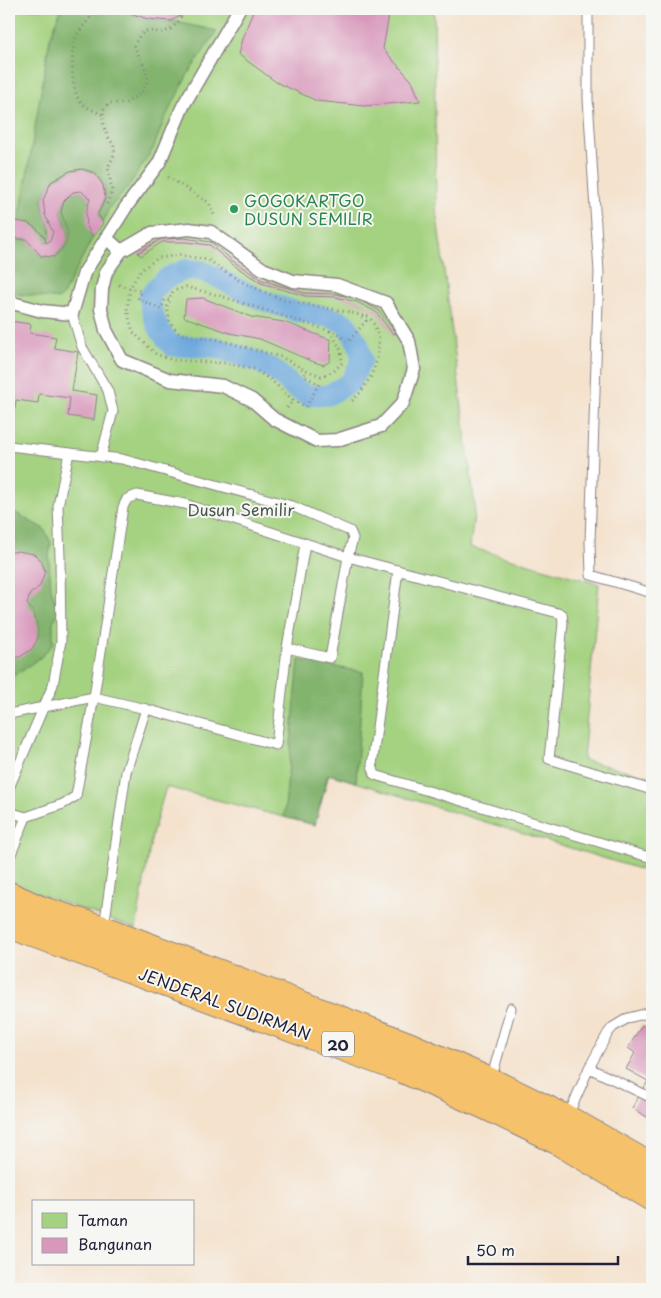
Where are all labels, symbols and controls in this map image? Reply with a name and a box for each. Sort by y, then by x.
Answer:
place label: GOGOKARTGO DUSUN SEMILIR [244,188,373,230]
marker: GOGOKARTGO DUSUN SEMILIR [228,203,240,215]
park label: Dusun Semilir [188,497,295,521]
street label: JENDERAL SUDIRMAN [135,961,315,1045]
road number: 20 [322,1032,354,1056]
legend [32,1200,195,1266]
text: Taman [78,1208,128,1231]
text: Bangunan [78,1232,152,1255]
scale bar [468,1233,618,1265]
text: 50 m [476,1238,515,1261]

